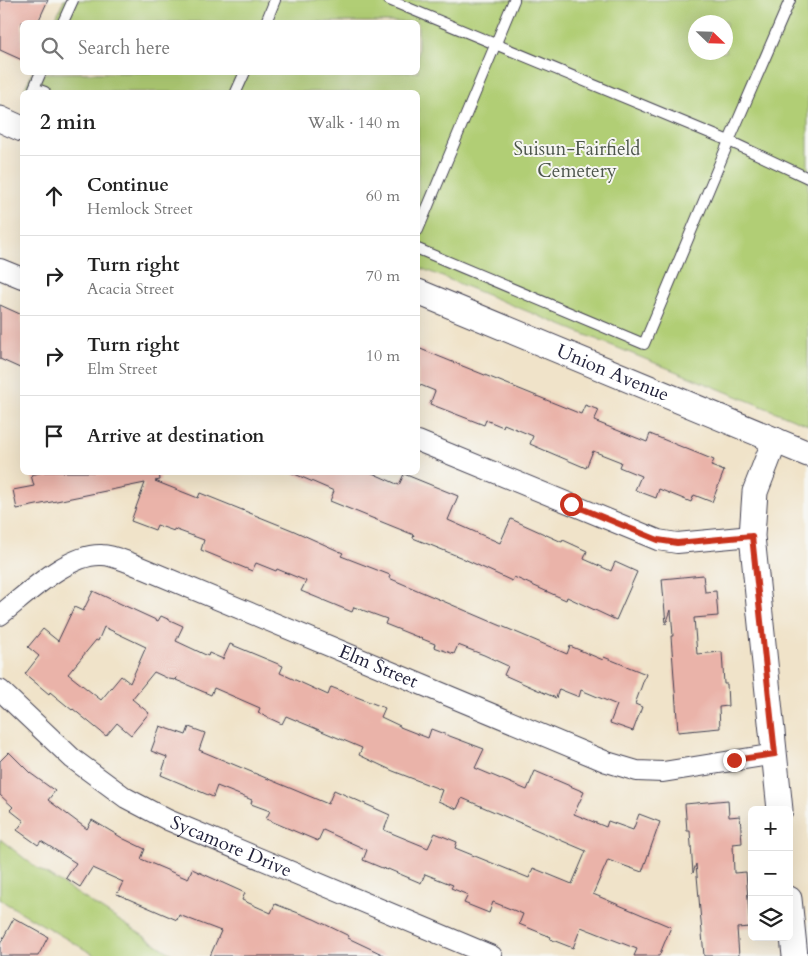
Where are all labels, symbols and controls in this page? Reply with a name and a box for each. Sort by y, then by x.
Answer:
north arrow [688,15,733,60]
search box [20,20,420,75]
icon: search [38,34,66,62]
text: Search here [78,35,170,61]
text: 2 min [40,108,96,137]
text: Walk · 140 m [308,112,400,134]
park label: Suisun-Fairfield Cemetery [514,136,640,184]
text: Continue [87,172,169,198]
icon: ahead [40,182,68,210]
text: 60 m [366,185,400,207]
text: Hemlock Street [87,198,193,220]
text: Turn right [87,252,179,278]
icon: right [40,262,68,290]
text: 70 m [366,265,400,287]
text: Acacia Street [87,278,174,300]
text: Turn right [87,332,179,358]
street label: Union Avenue [553,338,673,408]
icon: right [40,342,68,370]
text: 10 m [366,345,400,367]
text: Elm Street [87,358,157,380]
icon: arrive [40,422,68,450]
text: Arrive at destination [87,423,264,449]
route start [560,493,583,516]
street label: Elm Street [335,638,422,695]
route end [723,749,746,772]
map controls [748,806,793,941]
button: + [748,806,793,851]
street label: Sycamore Drive [166,809,296,883]
button: − [748,851,793,896]
button: layers [748,896,793,941]

